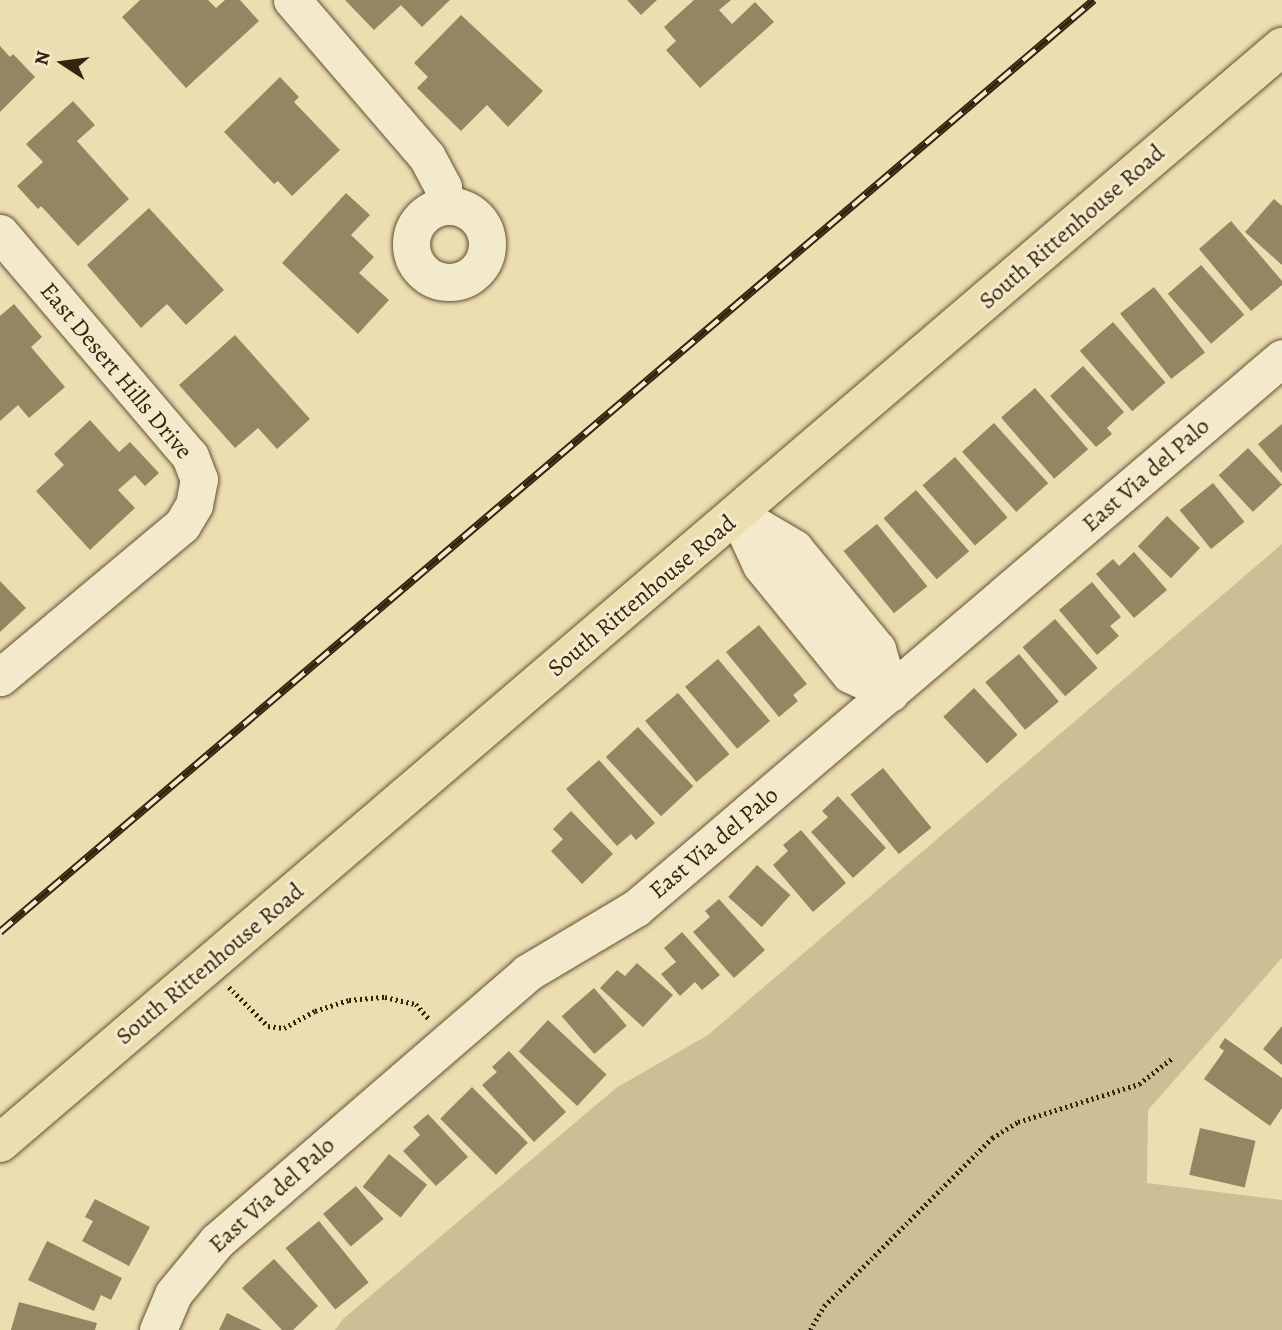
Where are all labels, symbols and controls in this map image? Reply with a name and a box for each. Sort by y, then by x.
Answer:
north arrow [28,28,98,98]
text: N [28,49,57,68]
street label: South Rittenhouse Road [973,139,1171,315]
street label: East Desert Hills Drive [34,277,198,465]
street label: East Via del Palo [1076,412,1216,538]
street label: South Rittenhouse Road [542,509,742,683]
street label: East Via del Palo [644,781,784,905]
street label: South Rittenhouse Road [110,877,310,1051]
street label: East Via del Palo [203,1131,341,1259]

